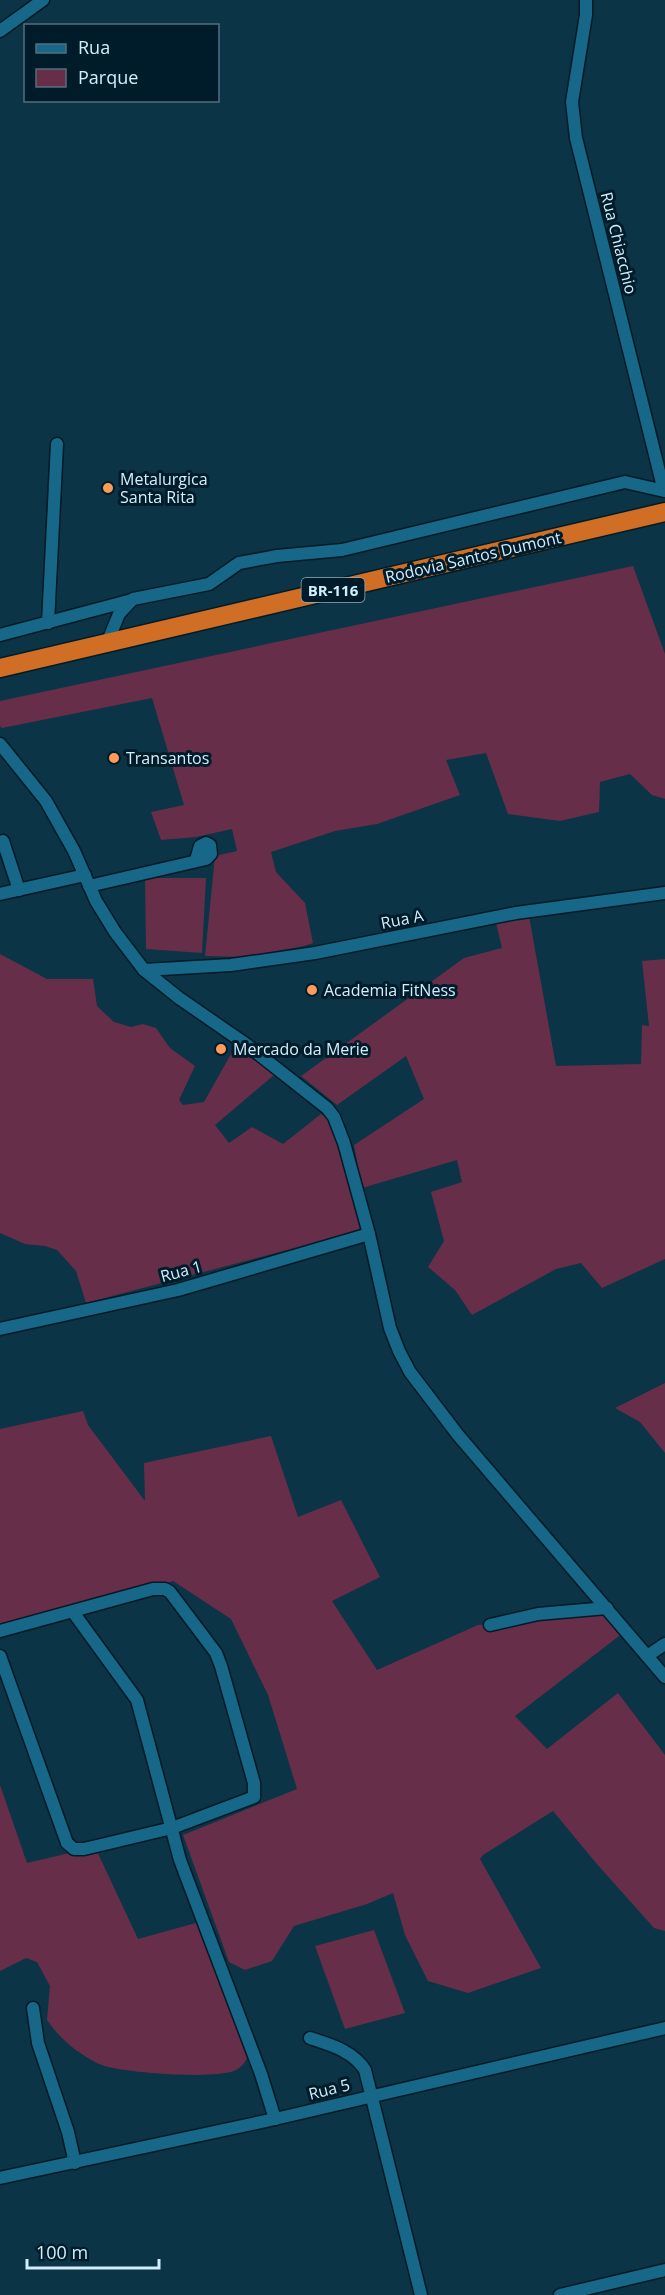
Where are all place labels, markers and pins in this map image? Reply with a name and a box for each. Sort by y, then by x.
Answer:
place label: Metalurgica Santa Rita [120,468,208,508]
marker: Metalurgica Santa Rita [101,481,115,495]
place label: Transantos [126,747,209,769]
marker: Transantos [107,751,121,765]
place label: Academia FitNess [324,979,456,1001]
marker: Academia FitNess [305,983,319,997]
place label: Mercado da Merie [233,1038,369,1060]
marker: Mercado da Merie [214,1042,228,1056]

